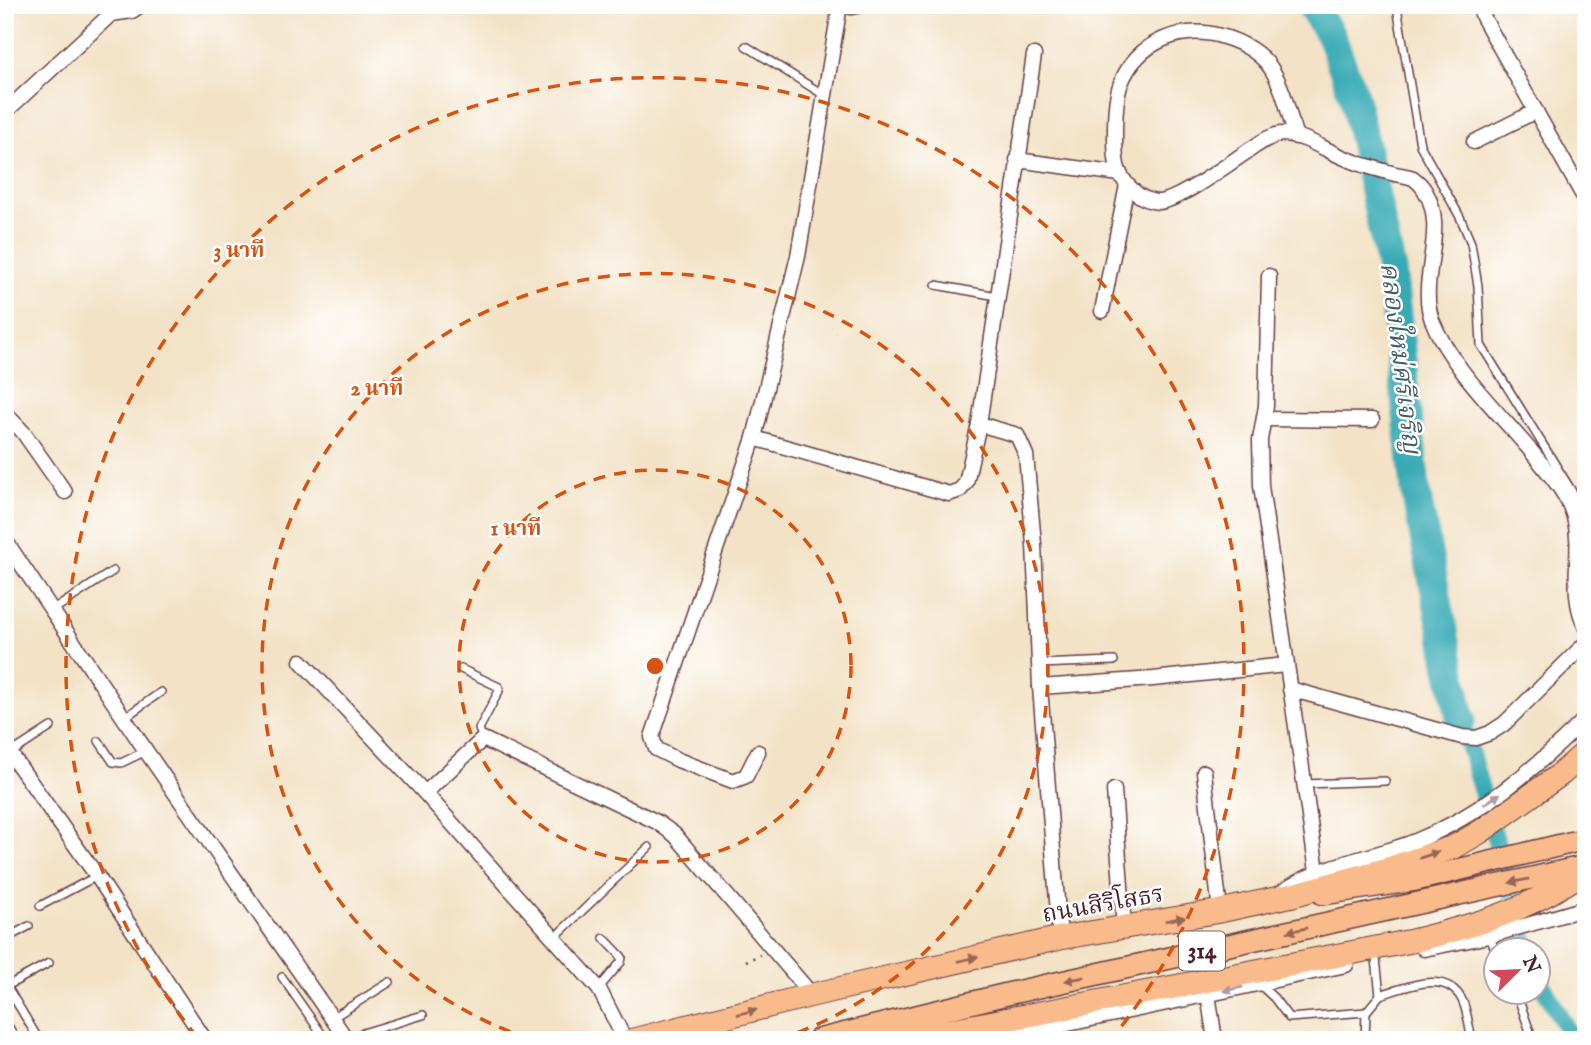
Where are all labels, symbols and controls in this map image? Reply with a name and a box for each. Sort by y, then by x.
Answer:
text: 3 นาที [214,238,264,265]
water label: คลองใหม่ศรีเจริญ [1372,260,1431,457]
text: 2 นาที [351,376,403,403]
text: 1 นาที [491,516,541,543]
centre of rings [643,654,667,678]
one-way arrow [1482,792,1502,805]
one-way arrow [1418,849,1439,860]
street label: ถนนสิริโสธร [1039,875,1166,931]
one-way arrow [1508,876,1530,887]
one-way arrow [1165,913,1187,924]
one-way arrow [1286,925,1308,936]
road number: 314 [1179,932,1225,970]
north arrow [1482,936,1552,1006]
text: N [1516,952,1545,978]
one-way arrow [958,954,980,965]
one-way arrow [1064,973,1086,984]
one-way arrow [1222,984,1244,995]
one-way arrow [736,1006,758,1017]

